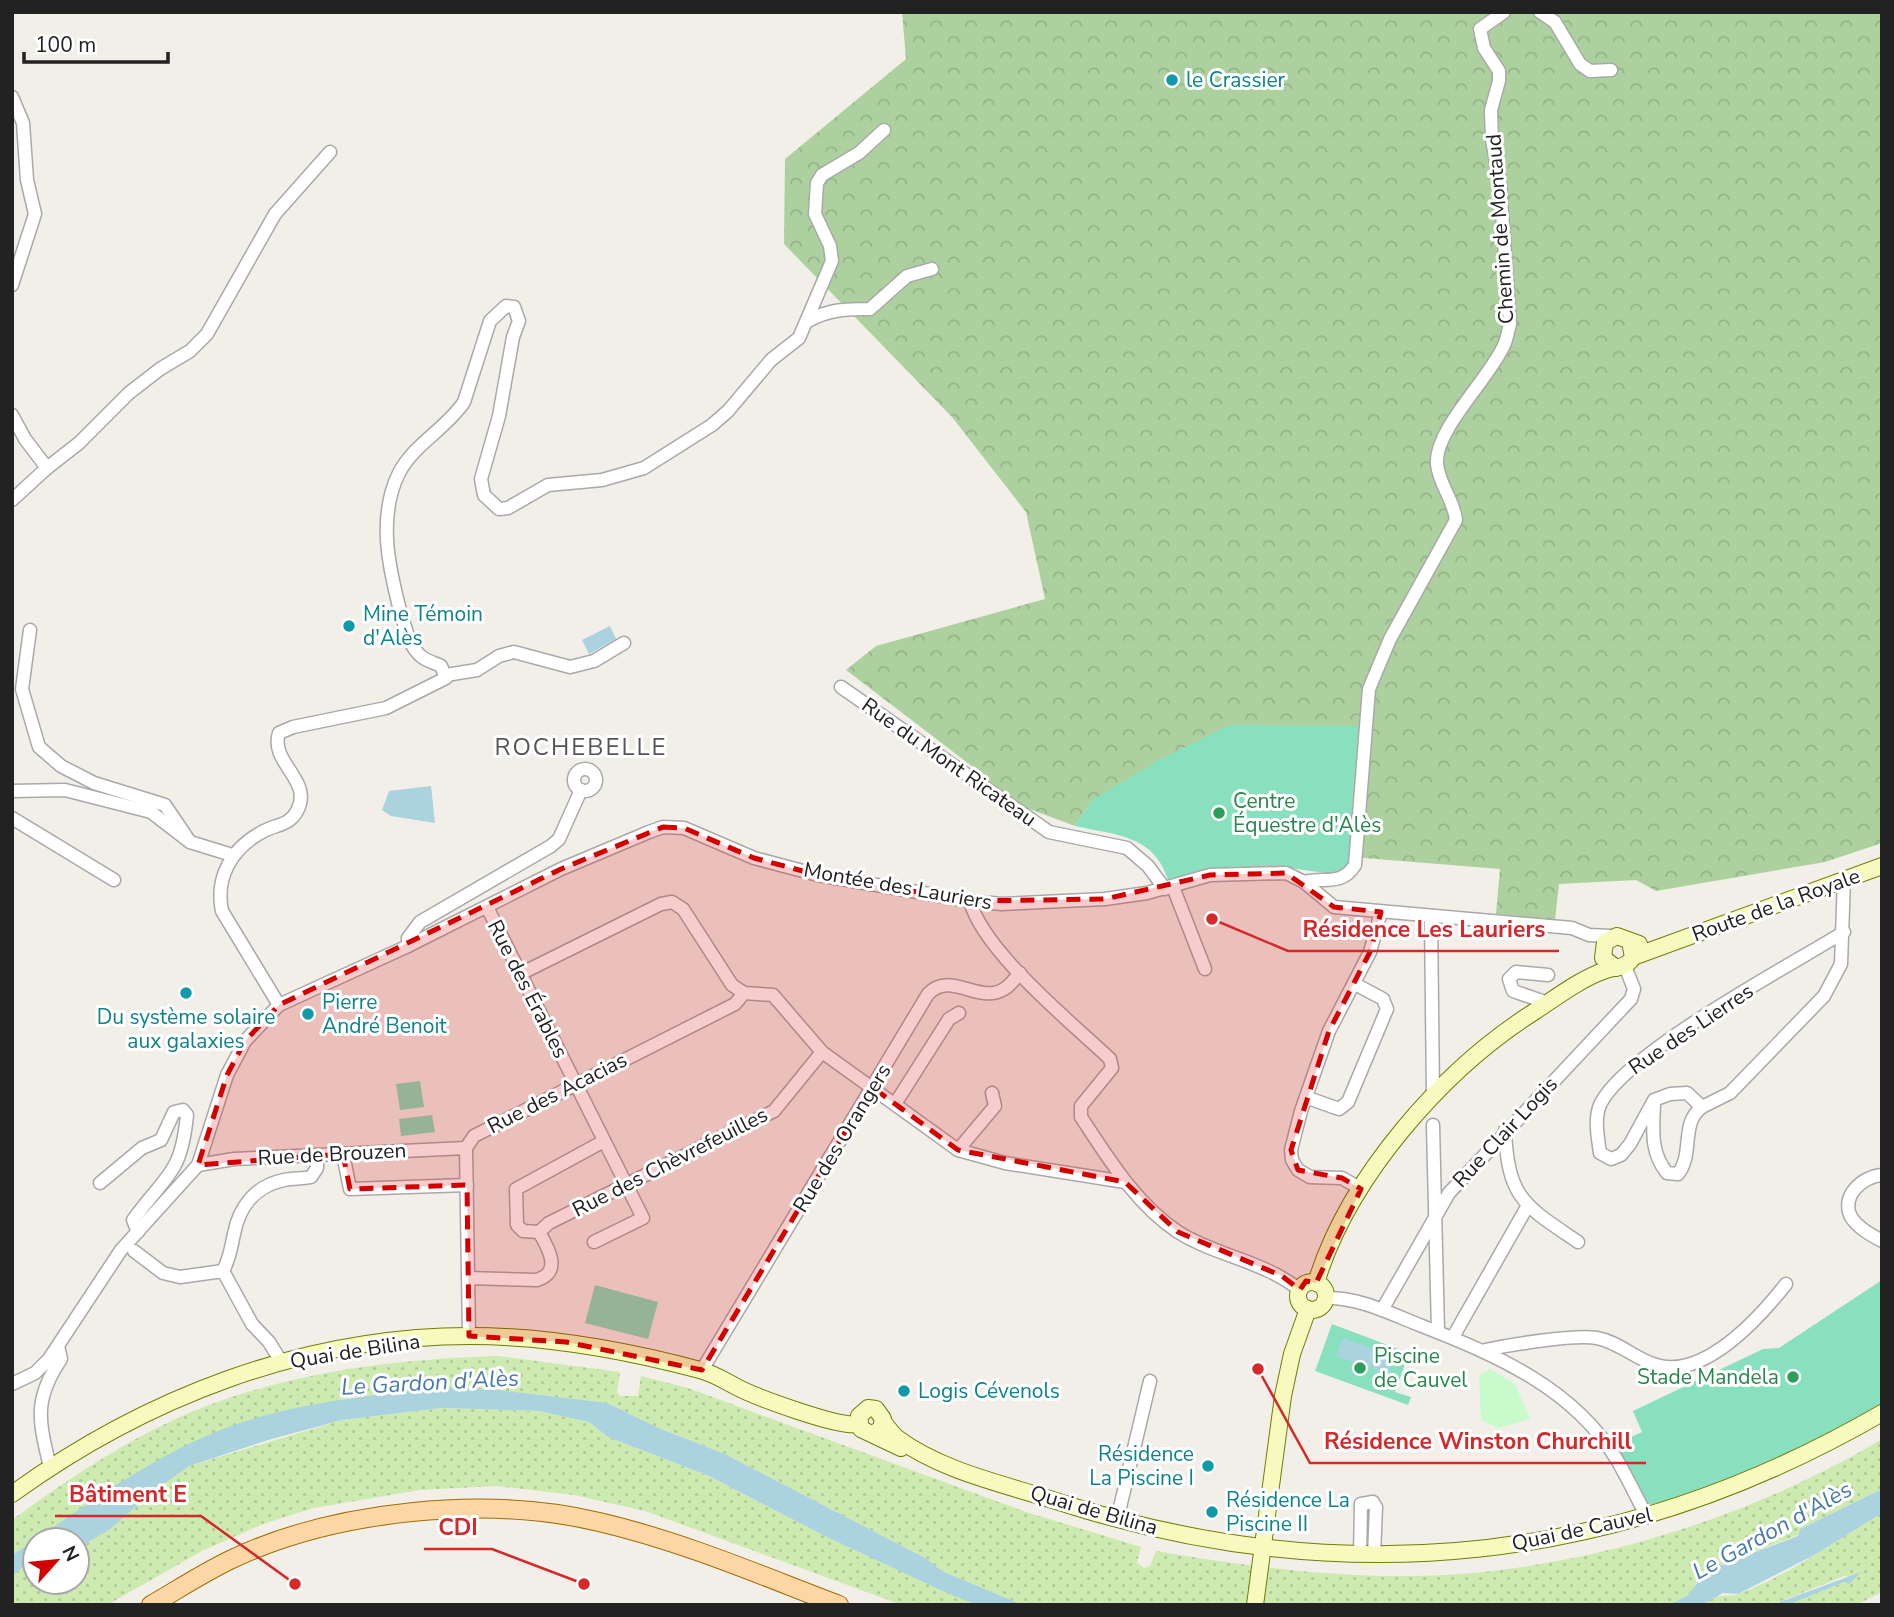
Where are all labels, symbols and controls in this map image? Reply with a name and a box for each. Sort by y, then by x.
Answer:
scale bar [24,21,168,65]
text: 100 m [35,31,96,59]
place label: le Crassier [1186,66,1286,94]
marker: le Crassier [1164,72,1180,88]
street label: Chemin de Montaud [1479,133,1521,325]
place label: Mine Témoin d'Alès [363,600,483,652]
marker: Mine Témoin d'Alès [341,618,357,634]
street label: Rue du Mont Ricateau [856,691,1042,833]
district label: ROCHEBELLE [494,731,668,763]
place label: Centre Équestre d'Alès [1233,787,1381,839]
marker: Centre Équestre d'Alès [1211,805,1227,821]
street label: Montée des Lauriers [802,856,994,916]
street label: Route de la Royale [1688,862,1864,948]
callout: Résidence Les Lauriers [1288,907,1559,951]
text: Résidence Les Lauriers [1302,914,1546,945]
street label: Rue des Érables [481,915,575,1063]
street label: Rue des Lierres [1623,977,1759,1081]
marker: Du système solaire aux galaxies [178,985,194,1001]
place label: Pierre André Benoit [322,988,447,1040]
place label: Du système solaire aux galaxies [97,1003,275,1055]
marker: Pierre André Benoit [300,1006,316,1022]
street label: Rue des Acacias [482,1046,632,1140]
street label: Rue des Orangers [787,1058,897,1218]
street label: Rue Clair Logis [1446,1071,1564,1193]
street label: Rue des Chèvrefeuilles [567,1101,773,1223]
street label: Rue de Brouzen [257,1136,407,1172]
street label: Quai de Bilina [288,1327,422,1375]
place label: Piscine de Cauvel [1374,1342,1468,1394]
marker: Piscine de Cauvel [1352,1360,1368,1376]
water label: Le Gardon d'Alès [340,1362,520,1403]
place label: Stade Mandela [1637,1363,1779,1391]
marker: Stade Mandela [1785,1369,1801,1385]
place label: Logis Cévenols [918,1377,1060,1405]
marker: Logis Cévenols [896,1383,912,1399]
callout: Résidence Winston Churchill [1310,1419,1646,1463]
text: Résidence Winston Churchill [1324,1426,1633,1457]
place label: Résidence La Piscine I [1089,1440,1194,1492]
marker: Résidence La Piscine I [1200,1458,1216,1474]
callout: Bâtiment E [55,1472,201,1516]
water label: Le Gardon d'Alès [1687,1474,1858,1587]
street label: Quai de Bilina [1027,1478,1161,1542]
text: Bâtiment E [69,1479,187,1510]
place label: Résidence La Piscine II [1226,1486,1350,1538]
street label: Quai de Cauvel [1509,1500,1656,1558]
marker: Résidence La Piscine II [1204,1504,1220,1520]
callout: CDI [424,1505,492,1549]
text: CDI [438,1512,478,1543]
north arrow [21,1526,91,1596]
text: N [55,1541,85,1566]

